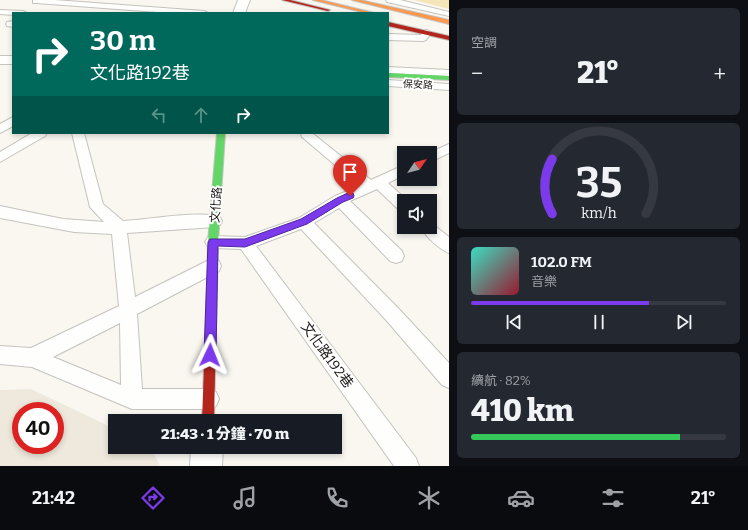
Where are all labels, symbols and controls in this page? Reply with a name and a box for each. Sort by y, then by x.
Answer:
text: 30 m [90,24,156,57]
icon: right [24,28,76,80]
text: 空調 [471,35,497,50]
text: 21° [577,55,620,91]
text: − [471,60,483,87]
text: + [713,60,726,87]
text: 文化路192巷 [90,62,190,84]
street label: 保安路 [403,78,433,92]
icon: left [148,104,170,126]
icon: ahead [190,104,212,126]
icon: right [232,104,254,126]
north arrow [397,146,437,186]
map controls [397,146,437,234]
pin [333,155,367,196]
text: 35 [575,158,622,208]
icon: arrive [339,161,361,183]
street label: 文化路 [208,187,224,223]
button: sound [397,194,437,234]
text: km/h [581,204,616,221]
text: 102.0 FM [531,253,592,271]
text: 音樂 [531,274,557,289]
icon: previous [503,311,525,333]
icon: pause [588,311,610,333]
icon: next [673,311,695,333]
street label: 文化路192巷 [297,319,357,391]
position arrow [189,334,231,376]
text: 續航 · 82% [471,373,531,388]
text: 410 km [471,393,573,429]
speed limit sign: 40 [12,402,64,454]
text: 21:43 · 1 分鐘 · 70 m [161,425,289,443]
icon: directions [139,484,167,512]
icon: music [231,484,259,512]
icon: phone [323,484,351,512]
icon: climate [415,484,443,512]
icon: car [507,484,535,512]
icon: filters [599,484,627,512]
text: 21:42 [32,487,75,509]
text: 21° [691,487,716,509]

